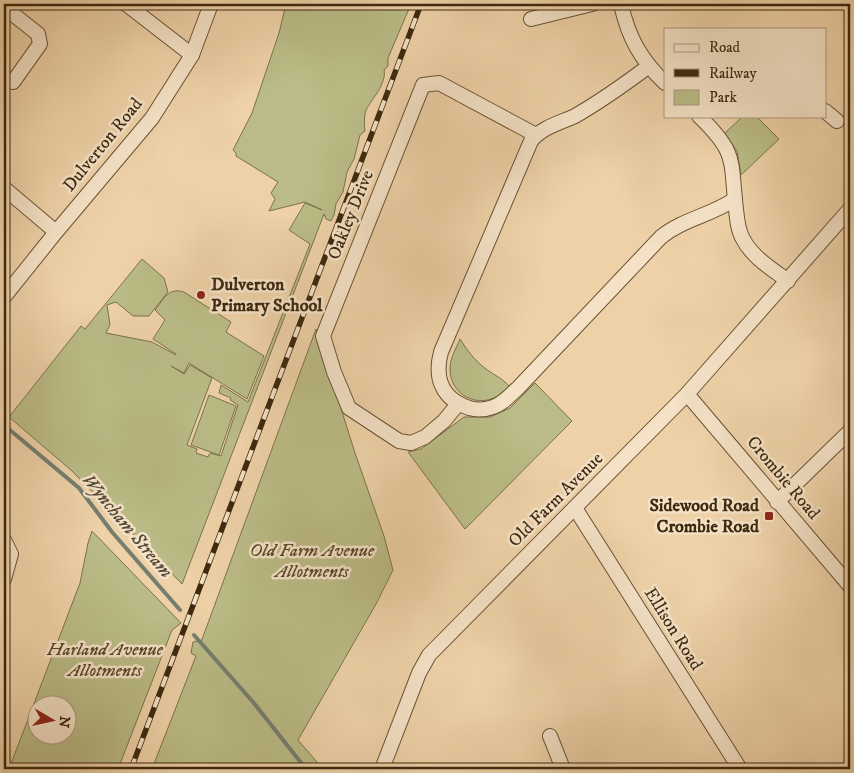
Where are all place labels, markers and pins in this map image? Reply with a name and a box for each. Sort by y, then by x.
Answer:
place label: Dulverton Primary School [211,274,323,317]
marker: Dulverton Primary School [195,289,207,301]
place label: Sidewood Road Crombie Road [649,495,760,538]
marker: Sidewood Road Crombie Road [763,510,775,522]

